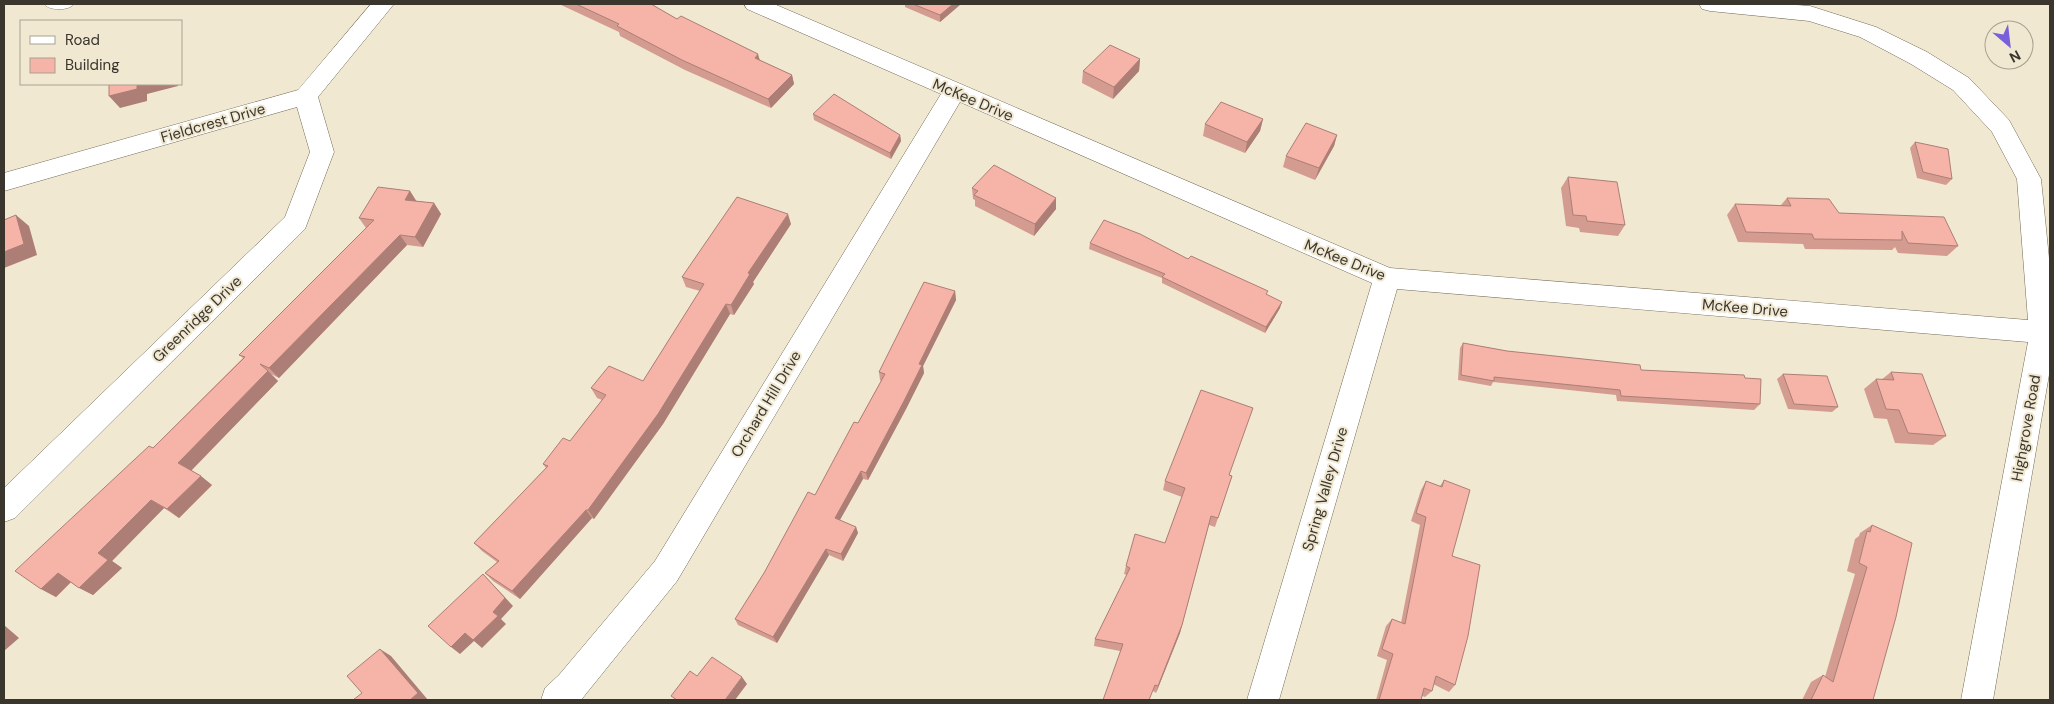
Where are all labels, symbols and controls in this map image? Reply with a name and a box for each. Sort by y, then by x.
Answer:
legend [20,20,182,85]
north arrow [1984,20,2034,70]
text: Road [65,30,100,50]
text: N [2006,46,2024,67]
text: Building [65,55,120,75]
street label: McKee Drive [930,74,1016,126]
street label: Fieldcrest Drive [158,99,268,147]
street label: McKee Drive [1301,235,1389,285]
street label: Greenridge Drive [148,271,246,367]
street label: McKee Drive [1701,294,1789,322]
street label: Orchard Hill Drive [726,347,806,461]
street label: Highgrove Road [2007,373,2045,483]
street label: Spring Valley Drive [1298,425,1352,553]

